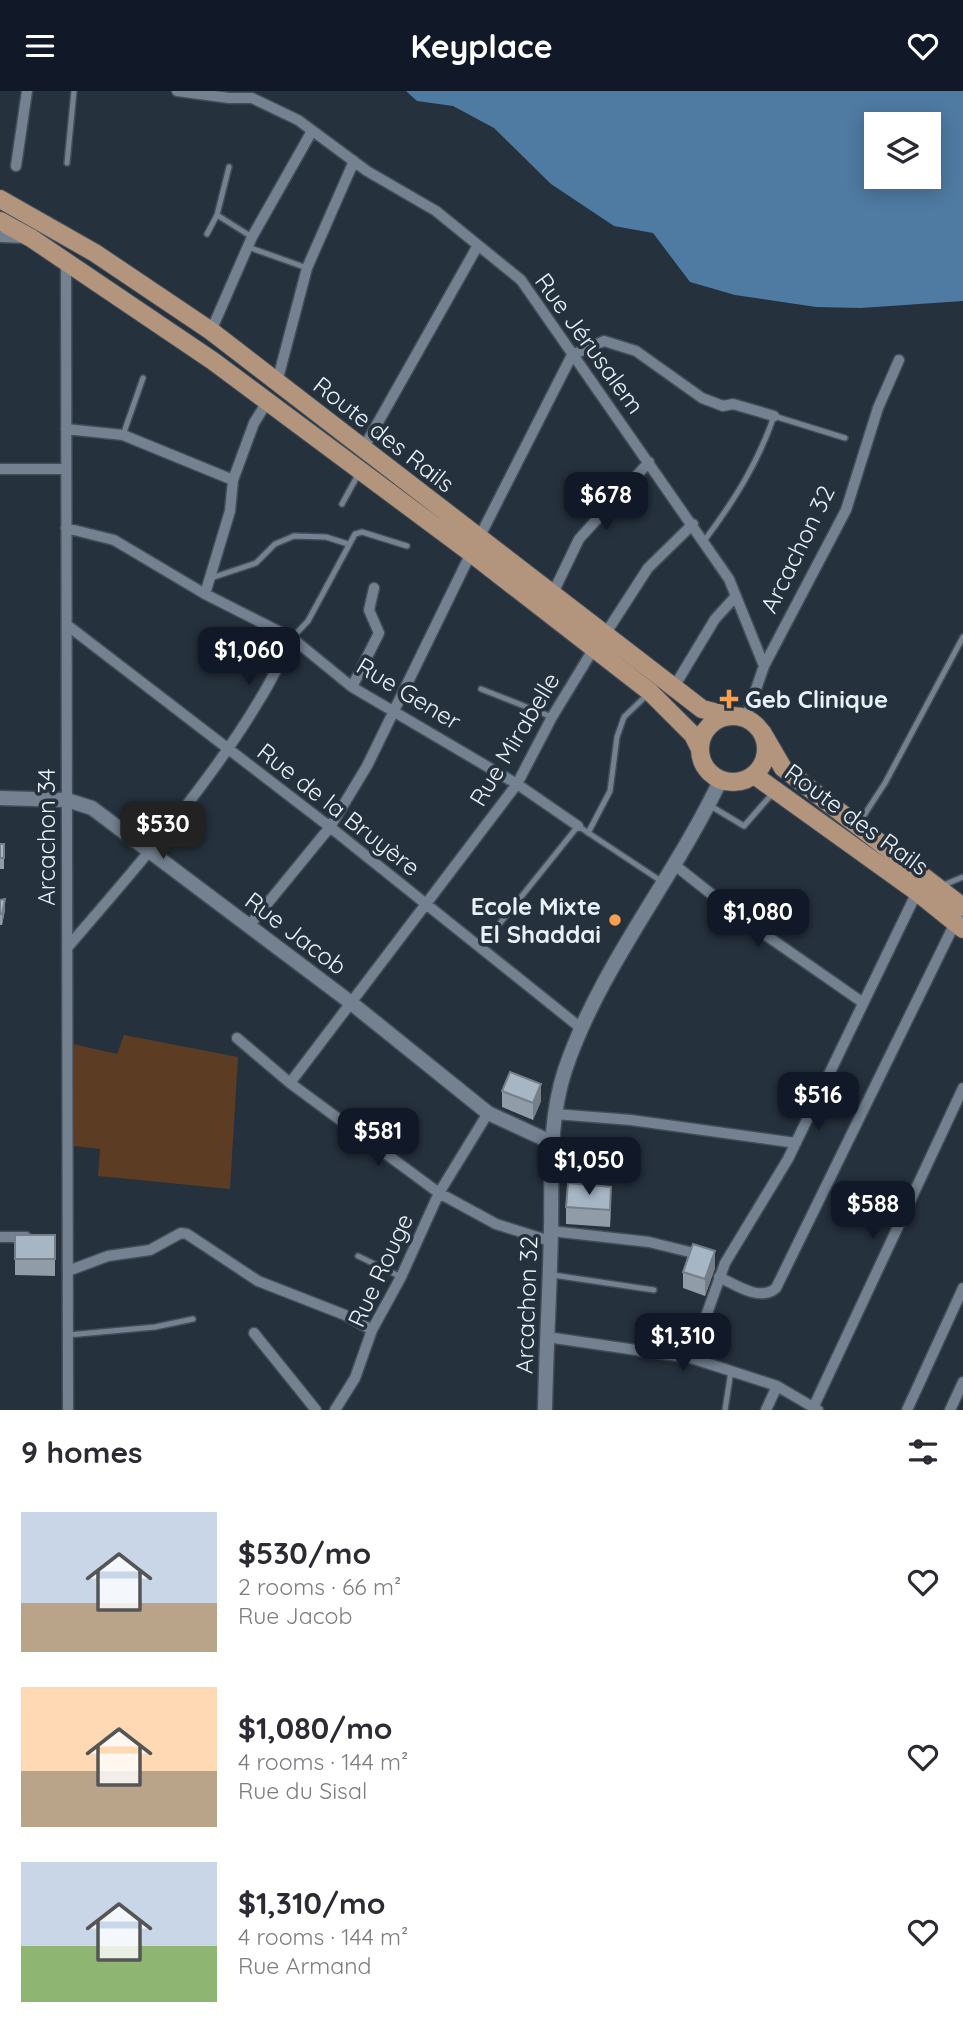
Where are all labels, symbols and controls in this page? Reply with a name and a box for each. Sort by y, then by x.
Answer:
text: Keyplace [410,26,553,66]
icon: menu [21,27,59,65]
icon: heart [904,27,942,65]
map controls [864,112,941,189]
button: layers [864,112,941,189]
street label: Rue Jérusalem [529,267,651,419]
street label: Route des Rails [307,370,461,498]
pin: $678 [565,473,647,532]
text: $678 [580,480,632,509]
street label: Arcachon 32 [753,480,841,618]
pin: $1,060 [192,627,306,687]
text: $1,060 [214,635,284,664]
street label: Rue Gener [351,650,467,736]
street label: Rue Mirabelle [462,667,566,811]
place label: Geb Clinique [745,684,888,714]
marker: Geb Clinique [719,689,739,709]
street label: Rue de la Bruyère [251,736,427,882]
street label: Route des Rails [779,757,935,881]
street label: Arcachon 34 [31,768,61,906]
pin: $530 [122,801,204,861]
text: $530 [136,809,190,838]
street label: Rue Jacob [239,885,353,981]
pin: $1,080 [701,889,815,949]
place label: Ecole Mixte El Shaddai [471,891,601,949]
text: $1,080 [723,897,793,926]
marker: Ecole Mixte El Shaddai [607,912,623,928]
pin: $516 [777,1073,859,1132]
text: $516 [794,1080,842,1109]
pin: $581 [337,1109,419,1168]
text: $581 [354,1116,402,1145]
pin: $1,050 [532,1137,646,1197]
text: $1,050 [554,1145,624,1174]
pin: $588 [832,1181,914,1241]
text: $588 [847,1189,899,1218]
street label: Rue Rouge [341,1209,419,1331]
street label: Arcachon 32 [509,1235,543,1375]
pin: $1,310 [626,1313,740,1373]
text: $1,310 [651,1321,715,1350]
text: 9 homes [21,1433,143,1471]
icon: filters [904,1433,942,1471]
text: $530/mo [238,1534,371,1572]
icon: home [77,1540,161,1624]
icon: heart [904,1563,942,1601]
text: 2 rooms · 66 m² [238,1572,401,1601]
text: Rue Jacob [238,1601,352,1630]
text: $1,080/mo [238,1709,393,1747]
icon: home [77,1715,161,1799]
icon: heart [904,1738,942,1776]
text: 4 rooms · 144 m² [238,1747,408,1776]
text: Rue du Sisal [238,1776,367,1805]
text: $1,310/mo [238,1884,385,1922]
icon: home [77,1890,161,1974]
icon: heart [904,1913,942,1951]
text: 4 rooms · 144 m² [238,1922,408,1951]
text: Rue Armand [238,1951,371,1980]

